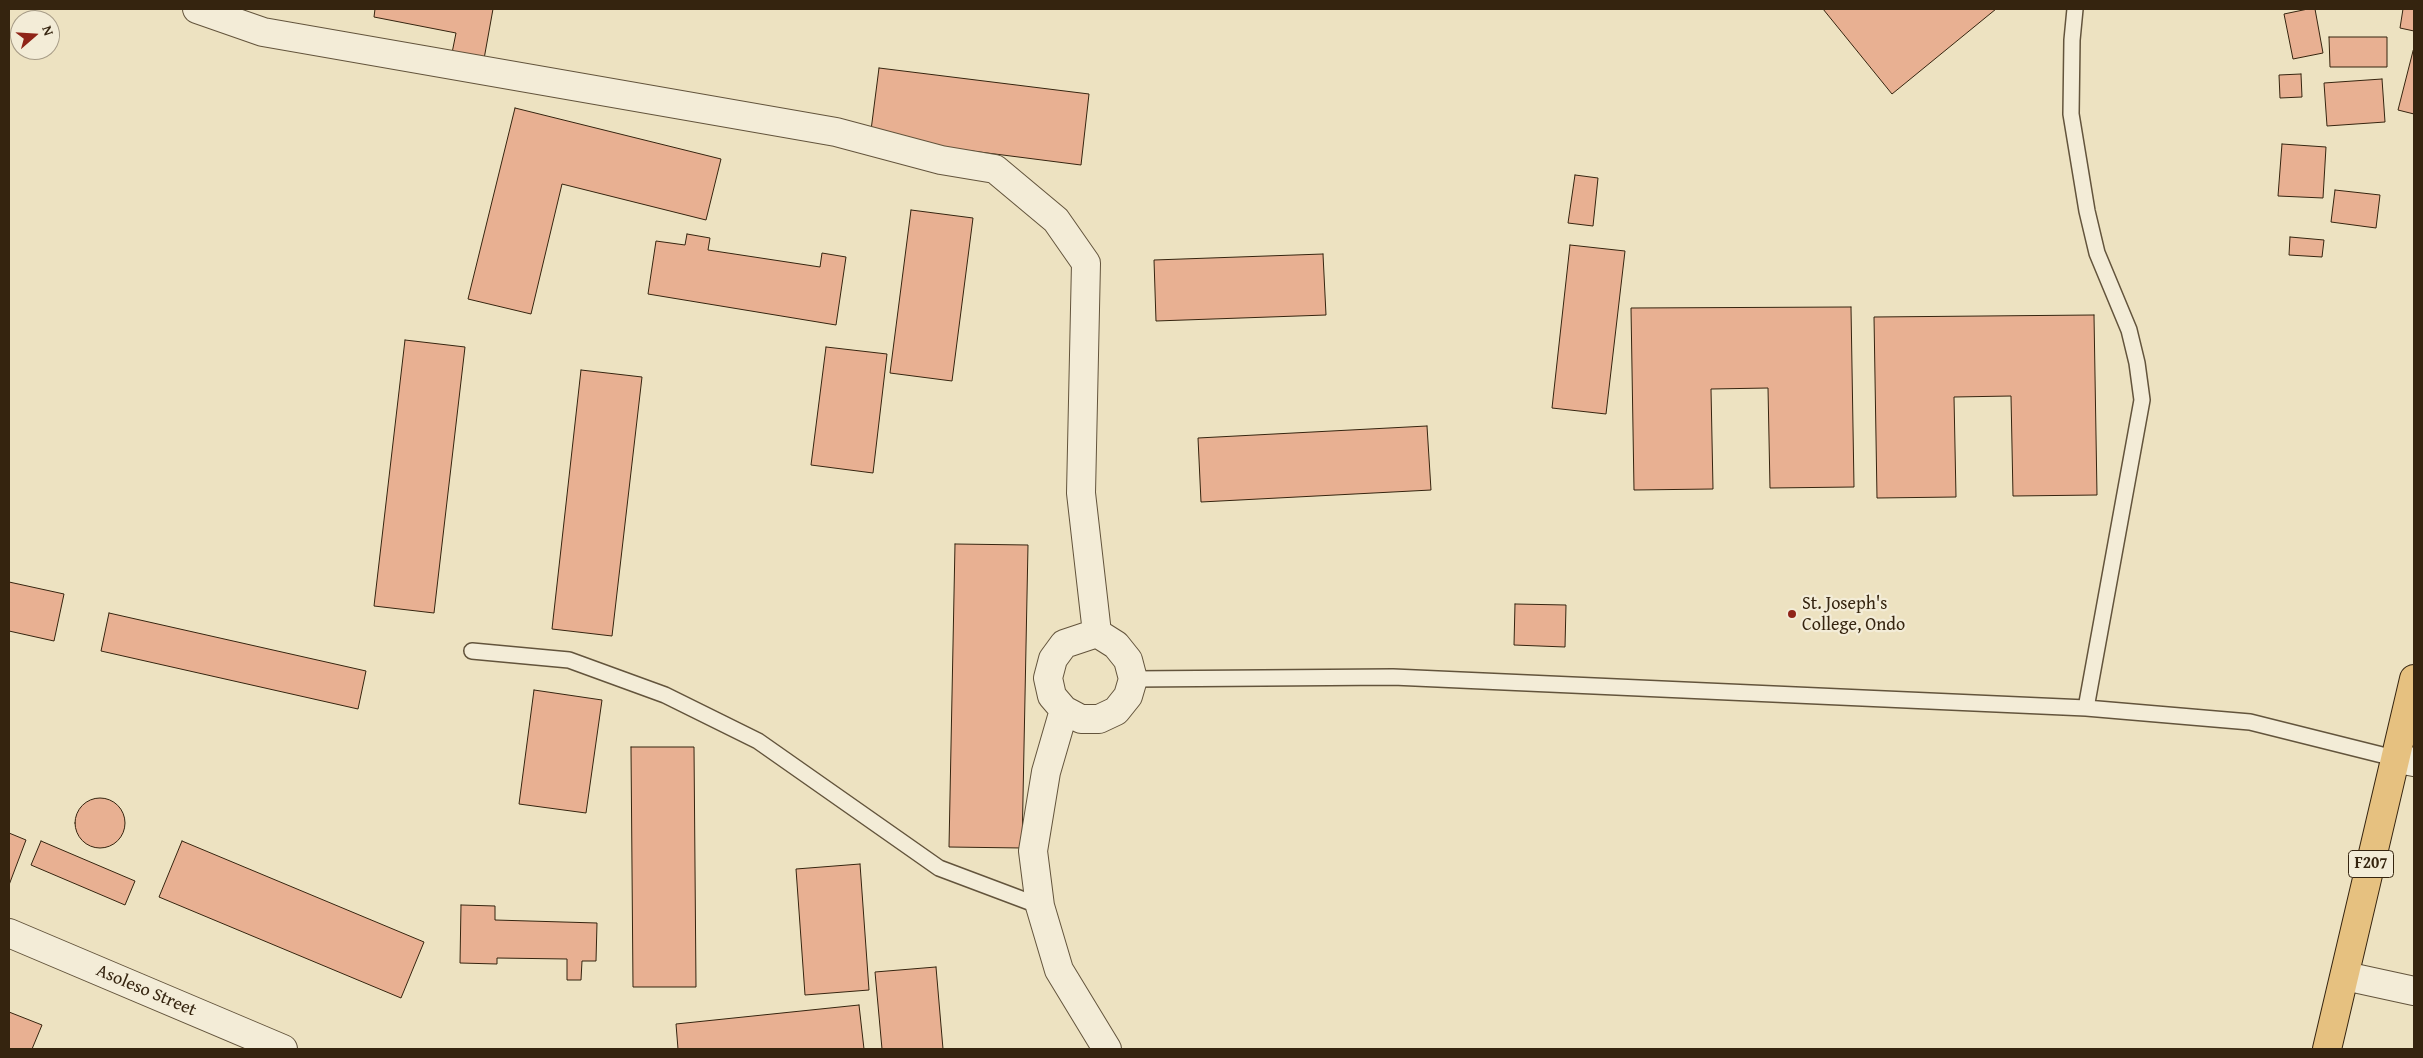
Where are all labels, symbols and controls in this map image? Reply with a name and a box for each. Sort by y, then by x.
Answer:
north arrow [10,10,60,60]
text: N [37,23,59,38]
place label: St. Joseph's College, Ondo [1802,593,1905,636]
marker: St. Joseph's College, Ondo [1786,608,1798,620]
road number: F207 [2348,851,2394,878]
street label: Asoleso Street [93,960,199,1022]

